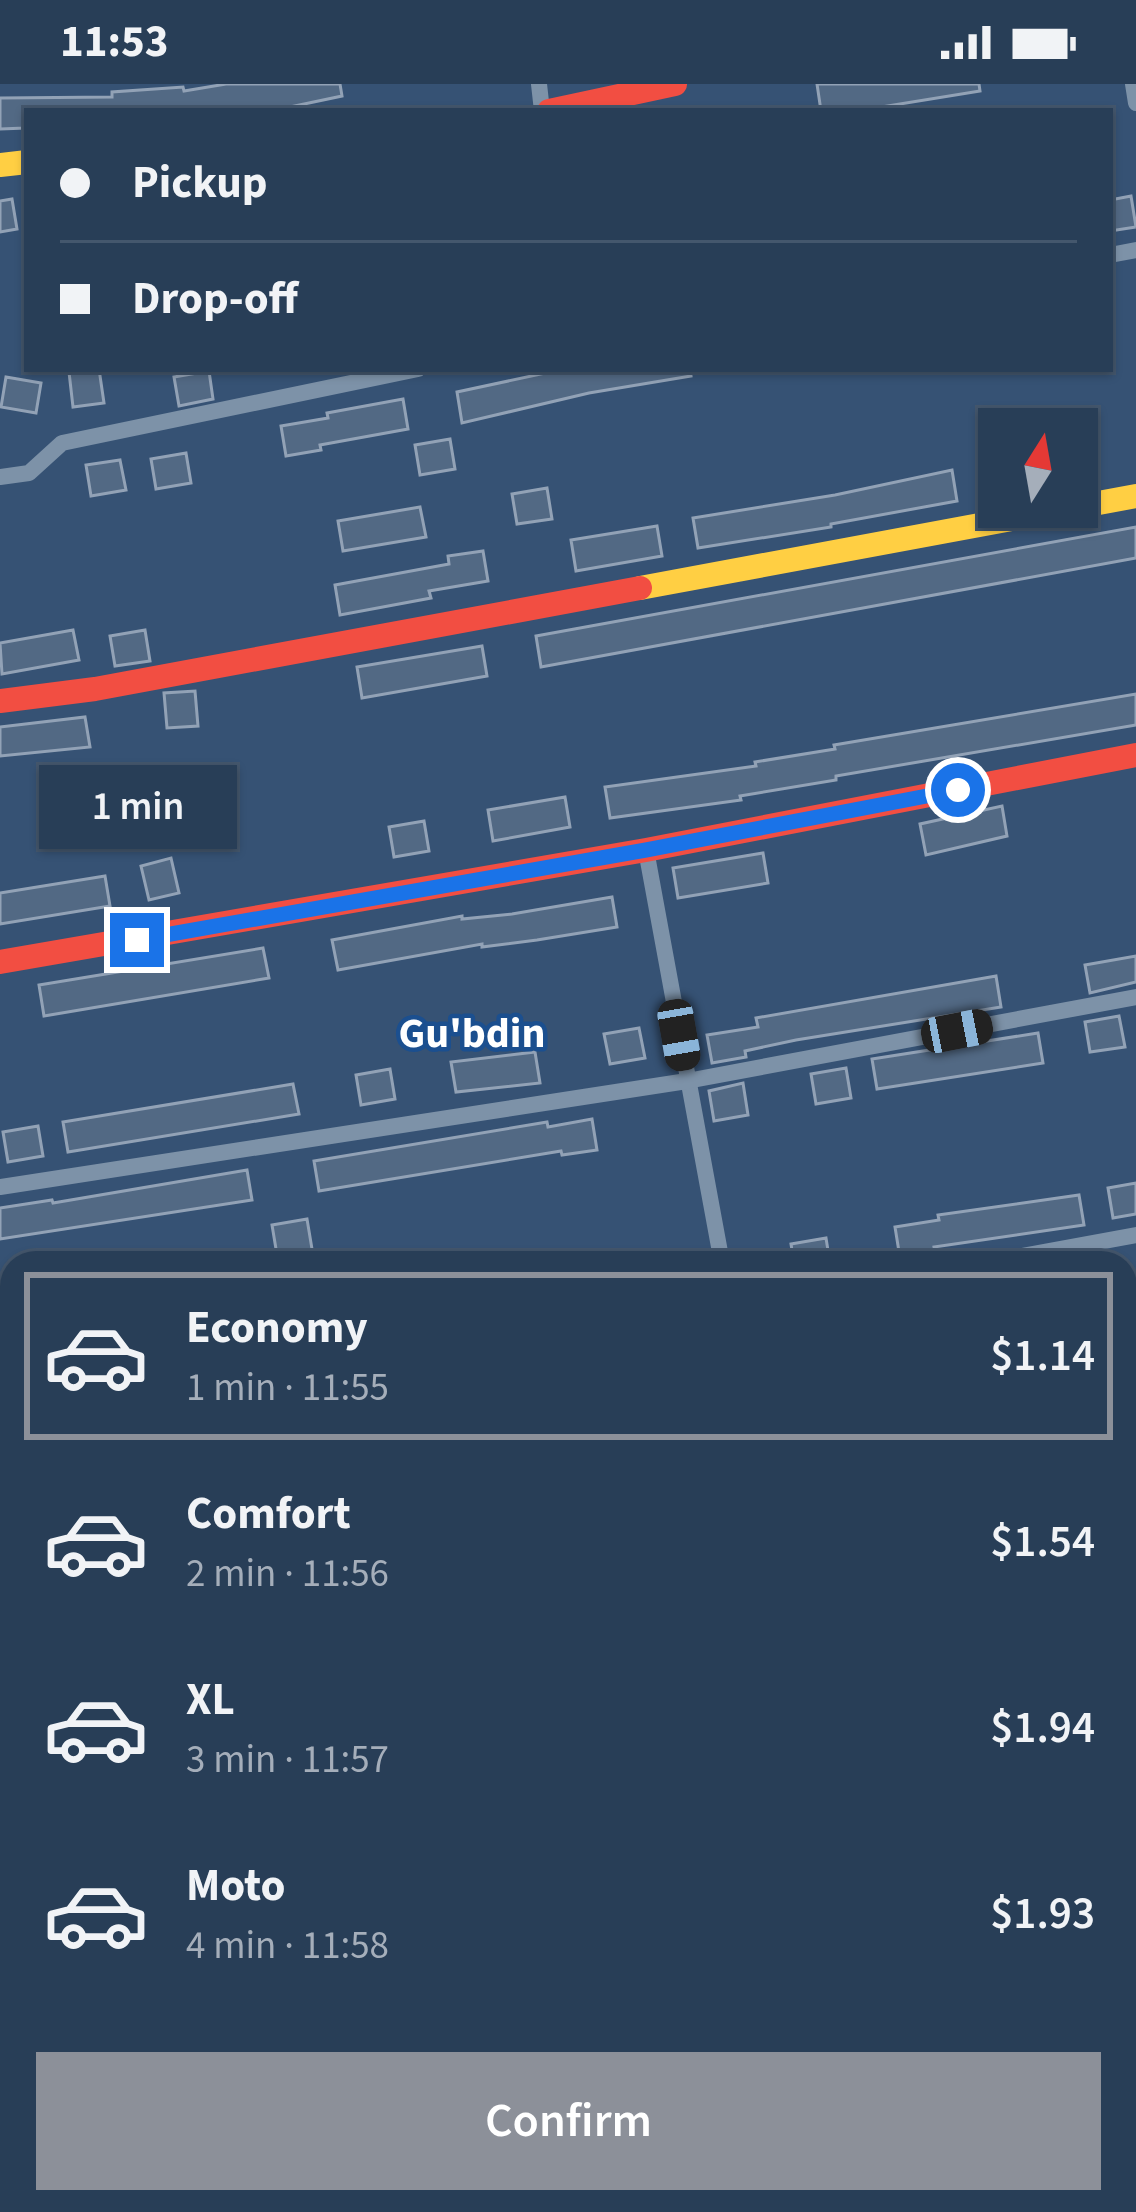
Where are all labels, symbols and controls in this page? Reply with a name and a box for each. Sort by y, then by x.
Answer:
text: 11:53 [60,10,169,74]
text: Pickup [132,151,268,215]
text: Drop-off [132,267,298,331]
north arrow [978,408,1098,528]
map controls [978,408,1098,528]
route start [931,763,985,817]
callout: 1 min [38,766,236,850]
text: 1 min [92,779,184,835]
route end [110,913,164,967]
car [655,996,703,1074]
district label: Gu'bdin [398,1004,546,1064]
car [918,1006,996,1056]
text: Economy [186,1296,368,1360]
icon: car [42,1302,150,1410]
text: $1.14 [990,1324,1095,1388]
text: 1 min · 11:55 [186,1360,389,1416]
text: Comfort [186,1482,351,1546]
icon: car [42,1488,150,1596]
text: $1.54 [990,1510,1095,1574]
text: 2 min · 11:56 [186,1546,389,1602]
text: XL [186,1668,235,1732]
icon: car [42,1674,150,1782]
text: $1.94 [990,1696,1095,1760]
text: 3 min · 11:57 [186,1732,389,1788]
text: Moto [186,1854,285,1918]
icon: car [42,1860,150,1968]
text: $1.93 [990,1882,1095,1946]
text: 4 min · 11:58 [186,1918,389,1974]
button: Confirm [36,2052,1101,2190]

